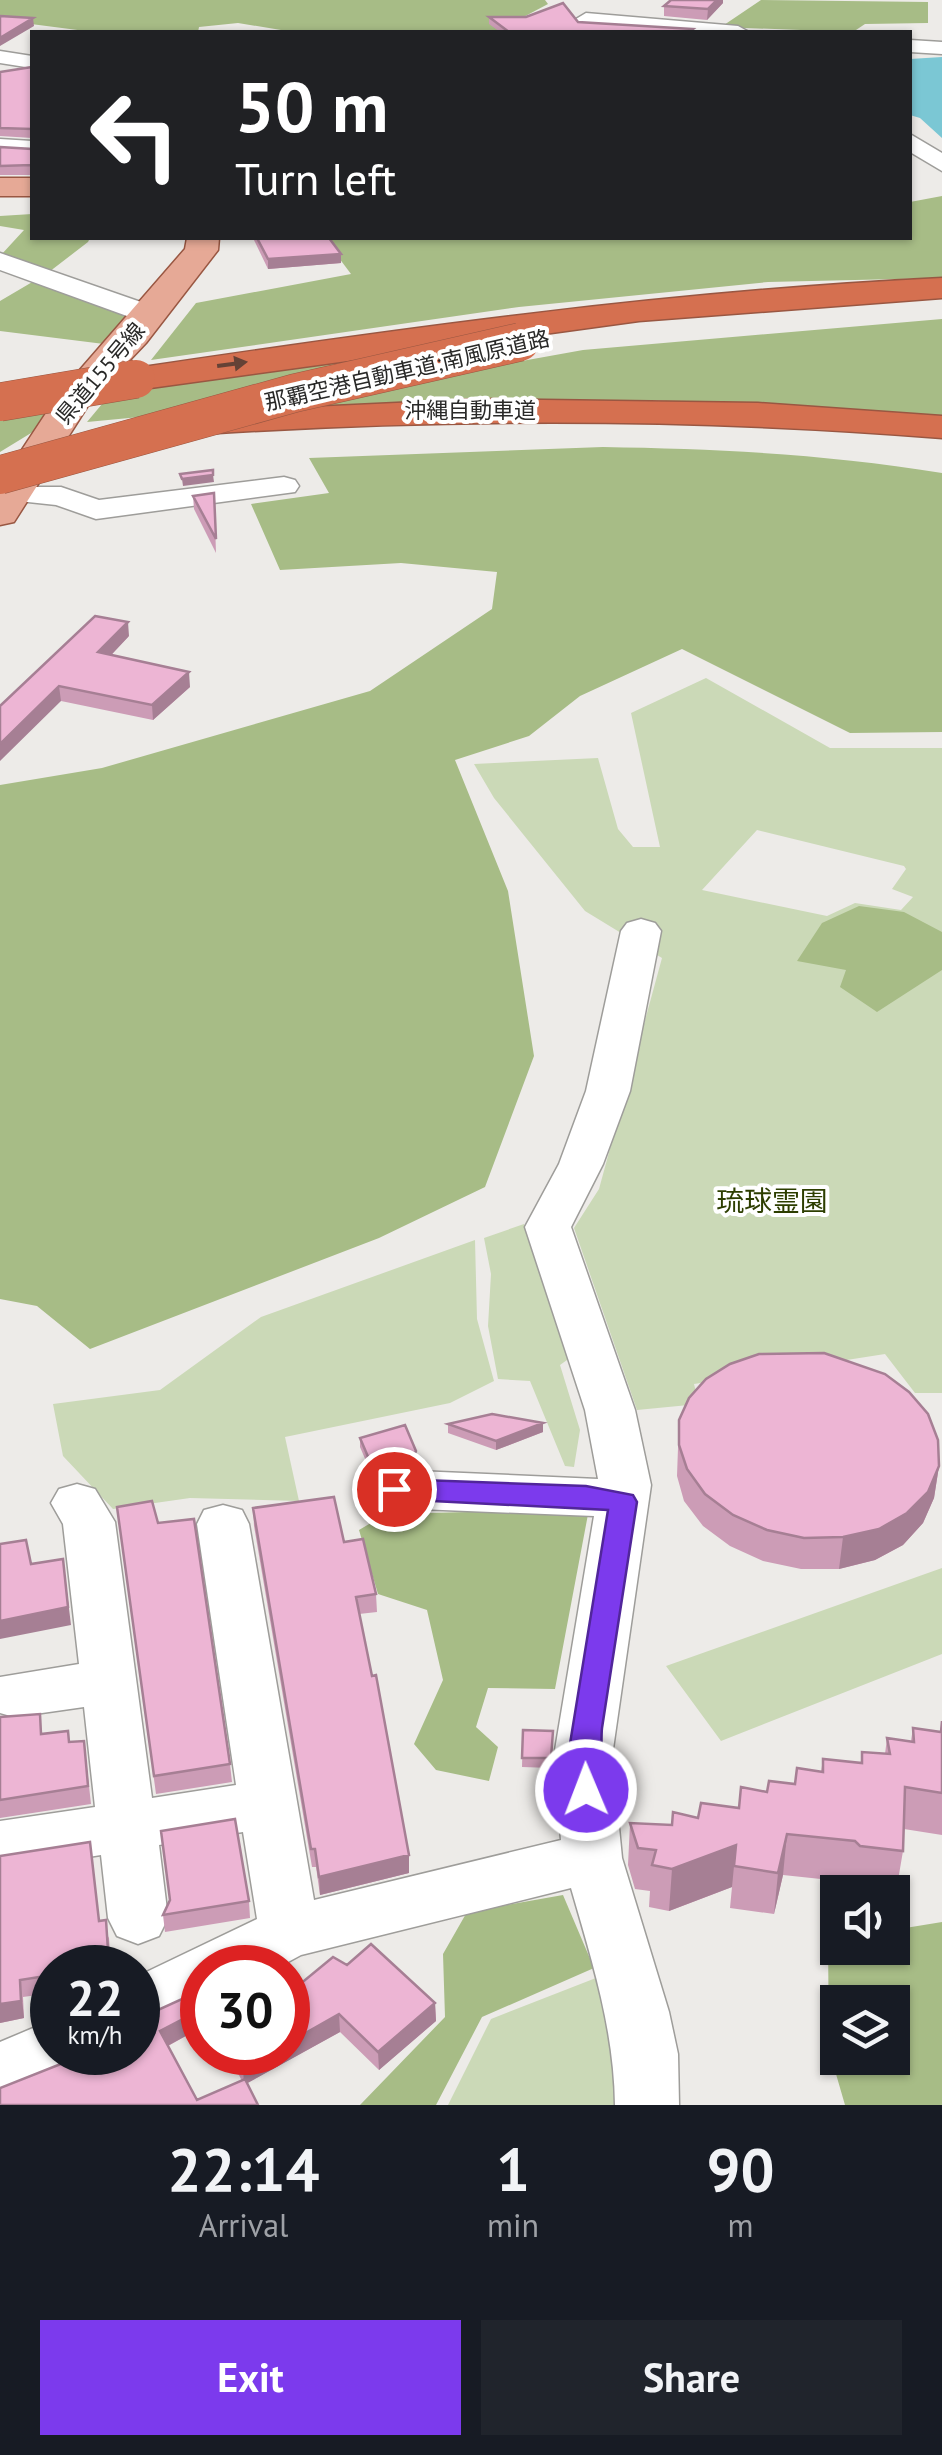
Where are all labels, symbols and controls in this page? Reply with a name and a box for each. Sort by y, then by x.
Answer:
text: 50 m [235,61,388,151]
icon: left [70,70,200,200]
text: Turn left [235,149,396,207]
street label: 県道155号線 [49,317,151,429]
street label: 那覇空港自動車道;南風原道路 [262,324,552,416]
one-way arrow [217,356,249,372]
street label: 沖縄自動車道 [404,396,536,424]
park label: 琉球霊園 [716,1182,828,1219]
pin [352,1447,437,1532]
icon: arrive [367,1462,422,1517]
position arrow [534,1738,638,1842]
map controls [820,1875,910,2075]
button: sound [820,1875,910,1965]
speed limit sign: 30 [180,1945,310,2075]
text: 22 [67,1965,123,2030]
button: layers [820,1985,910,2075]
text: km/h [68,2019,122,2051]
text: 22:14 [167,2130,320,2208]
text: 1 [496,2130,530,2208]
text: 90 [707,2130,775,2208]
text: Arrival [199,2204,288,2246]
text: min [487,2204,539,2246]
text: m [728,2204,754,2246]
button: Exit [40,2320,461,2435]
button: Share [481,2320,902,2435]

